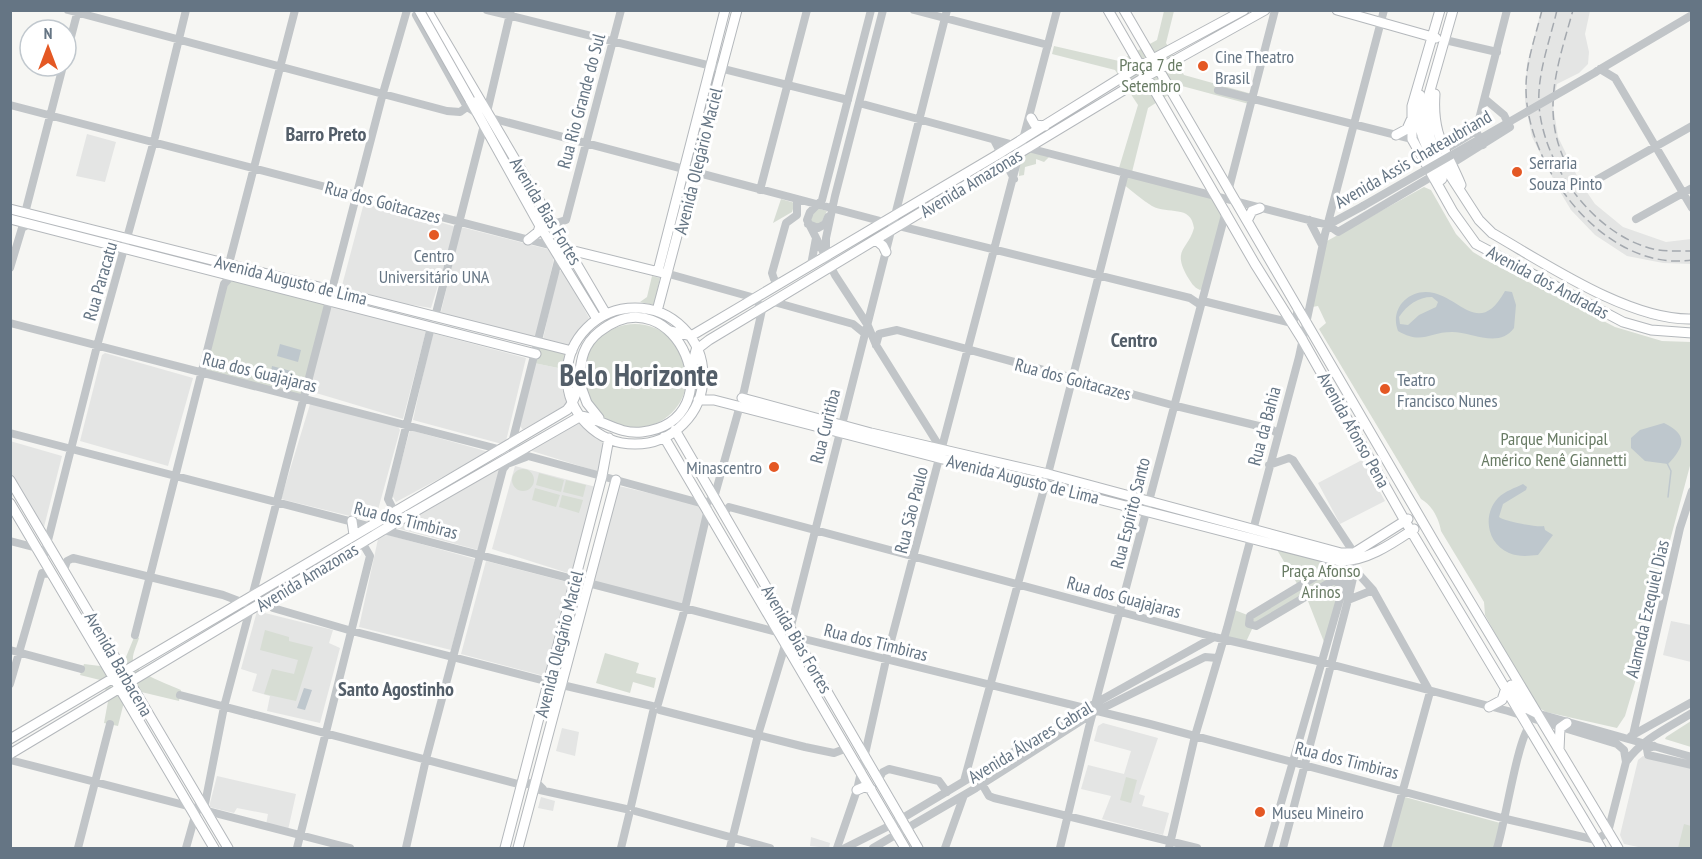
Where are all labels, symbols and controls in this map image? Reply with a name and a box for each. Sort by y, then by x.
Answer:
north arrow [18,18,78,78]
text: N [44,23,52,43]
street label: Rua Rio Grande do Sul [552,30,610,171]
place label: Cine Theatro Brasil [1215,45,1294,89]
park label: Praça 7 de Setembro [1119,53,1183,97]
marker: Cine Theatro Brasil [1196,59,1210,73]
street label: Avenida Olegário Maciel [669,84,728,237]
street label: Avenida Assis Chateaubriand [1331,105,1495,213]
district label: Barro Preto [286,121,367,147]
street label: Avenida Amazonas [916,143,1026,223]
place label: Serraria Souza Pinto [1529,151,1603,195]
street label: Avenida Bias Fortes [505,153,587,269]
marker: Serraria Souza Pinto [1510,165,1524,179]
street label: Rua dos Goitacazes [323,175,443,229]
marker: Centro Universitário UNA [427,228,441,242]
street label: Rua Paracatu [78,239,122,323]
street label: Avenida dos Andradas [1483,240,1613,324]
place label: Centro Universitário UNA [379,244,490,288]
street label: Avenida Augusto de Lima [212,250,370,310]
district label: Centro [1111,327,1157,353]
street label: Rua dos Guajajaras [200,347,320,397]
street label: Rua dos Goitacazes [1013,352,1133,406]
district label: Belo Horizonte [560,355,718,394]
street label: Avenida Afonso Pena [1313,368,1395,492]
place label: Teatro Francisco Nunes [1397,368,1497,412]
marker: Teatro Francisco Nunes [1378,382,1392,396]
street label: Rua da Bahia [1242,384,1286,468]
street label: Rua Curitiba [805,386,845,466]
park label: Parque Municipal Américo Renê Giannetti [1481,427,1627,471]
street label: Avenida Augusto de Lima [944,449,1102,509]
street label: Rua Espírito Santo [1105,455,1155,571]
place label: Minascentro [686,456,762,479]
marker: Minascentro [767,460,781,474]
street label: Rua São Paulo [889,464,933,556]
street label: Rua dos Timbiras [352,496,460,544]
street label: Avenida Amazonas [252,537,362,617]
street label: Alameda Ezequiel Dias [1620,538,1674,680]
park label: Praça Afonso Arinos [1281,559,1361,603]
street label: Avenida Olegário Maciel [530,567,589,720]
street label: Rua dos Guajajaras [1064,571,1184,623]
street label: Avenida Bias Fortes [757,581,837,697]
street label: Avenida Barbacena [80,607,158,721]
street label: Rua dos Timbiras [822,618,930,666]
district label: Santo Agostinho [338,676,454,702]
street label: Avenida Álvares Cabral [964,695,1097,788]
street label: Rua dos Timbiras [1293,736,1401,784]
place label: Museu Mineiro [1272,801,1364,824]
marker: Museu Mineiro [1253,805,1267,819]

